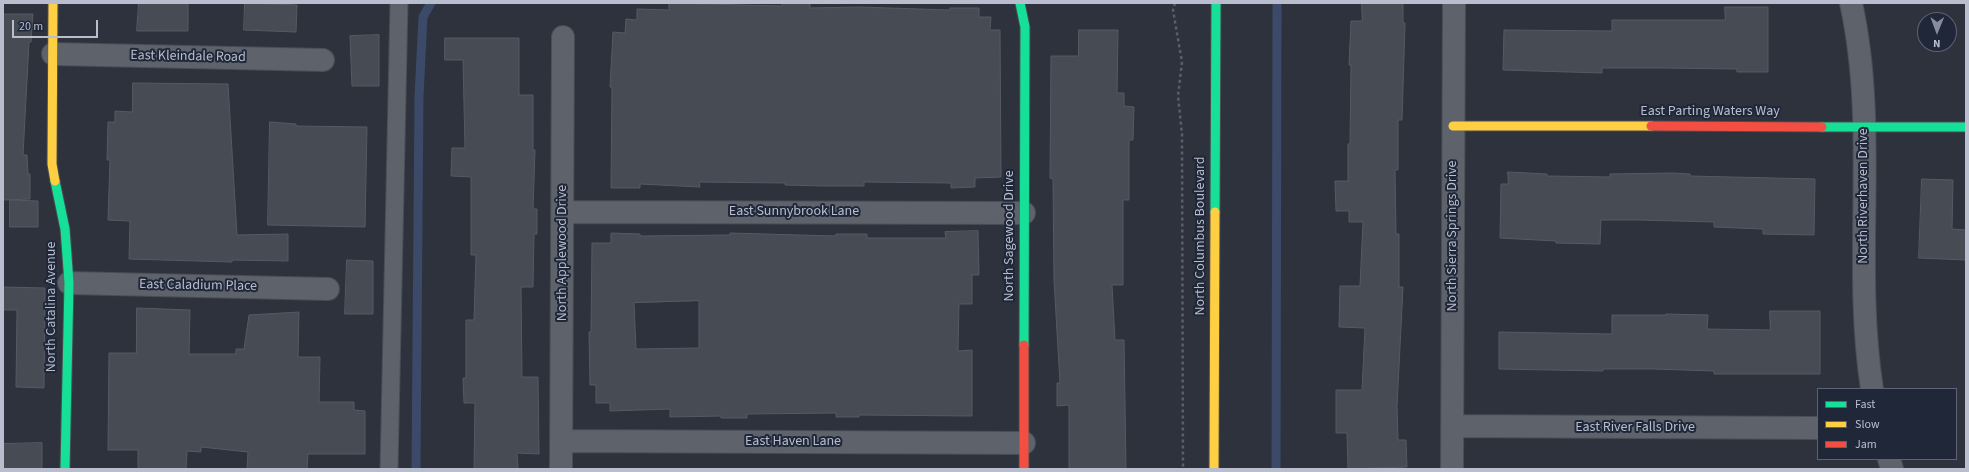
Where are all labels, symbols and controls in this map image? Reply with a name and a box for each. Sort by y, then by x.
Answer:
scale bar [14,12,100,38]
north arrow [1917,12,1957,52]
text: 20 m [19,18,43,35]
text: N [1933,36,1941,51]
street label: East Kleindale Road [130,48,246,66]
street label: East Parting Waters Way [1640,104,1780,120]
street label: North Riverhaven Drive [1856,128,1872,264]
street label: North Columbus Boulevard [1193,157,1209,315]
street label: North Sierra Springs Drive [1445,160,1461,312]
street label: North Sagewood Drive [1002,170,1018,302]
street label: North Applewood Drive [555,185,571,321]
street label: East Sunnybrook Lane [729,204,859,220]
street label: North Catalina Avenue [44,242,60,372]
street label: East Caladium Place [139,277,257,295]
legend [1817,388,1957,460]
text: Fast [1855,396,1875,413]
text: Slow [1855,416,1880,433]
street label: East River Falls Drive [1575,420,1695,436]
street label: East Haven Lane [745,434,841,450]
text: Jam [1855,436,1877,453]

